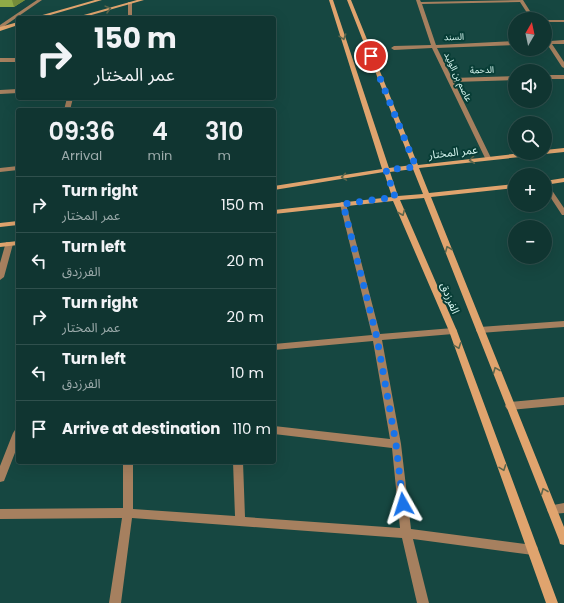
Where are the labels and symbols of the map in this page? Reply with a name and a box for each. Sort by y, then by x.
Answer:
one-way arrow [104,5,111,14]
north arrow [508,12,552,56]
street label: السند [444,31,464,43]
one-way arrow [338,33,347,40]
pin [354,39,388,73]
street label: عاصم بن الوليد [440,50,475,105]
street label: الدحمة [470,64,494,76]
street label: عمر المختار [427,141,479,163]
one-way arrow [469,155,476,164]
one-way arrow [340,172,347,181]
one-way arrow [397,209,405,217]
one-way arrow [445,246,453,254]
street label: الفرزدق [436,280,464,316]
one-way arrow [454,342,462,349]
one-way arrow [493,367,501,374]
one-way arrow [498,464,507,471]
position arrow [382,483,424,525]
one-way arrow [541,487,549,494]

